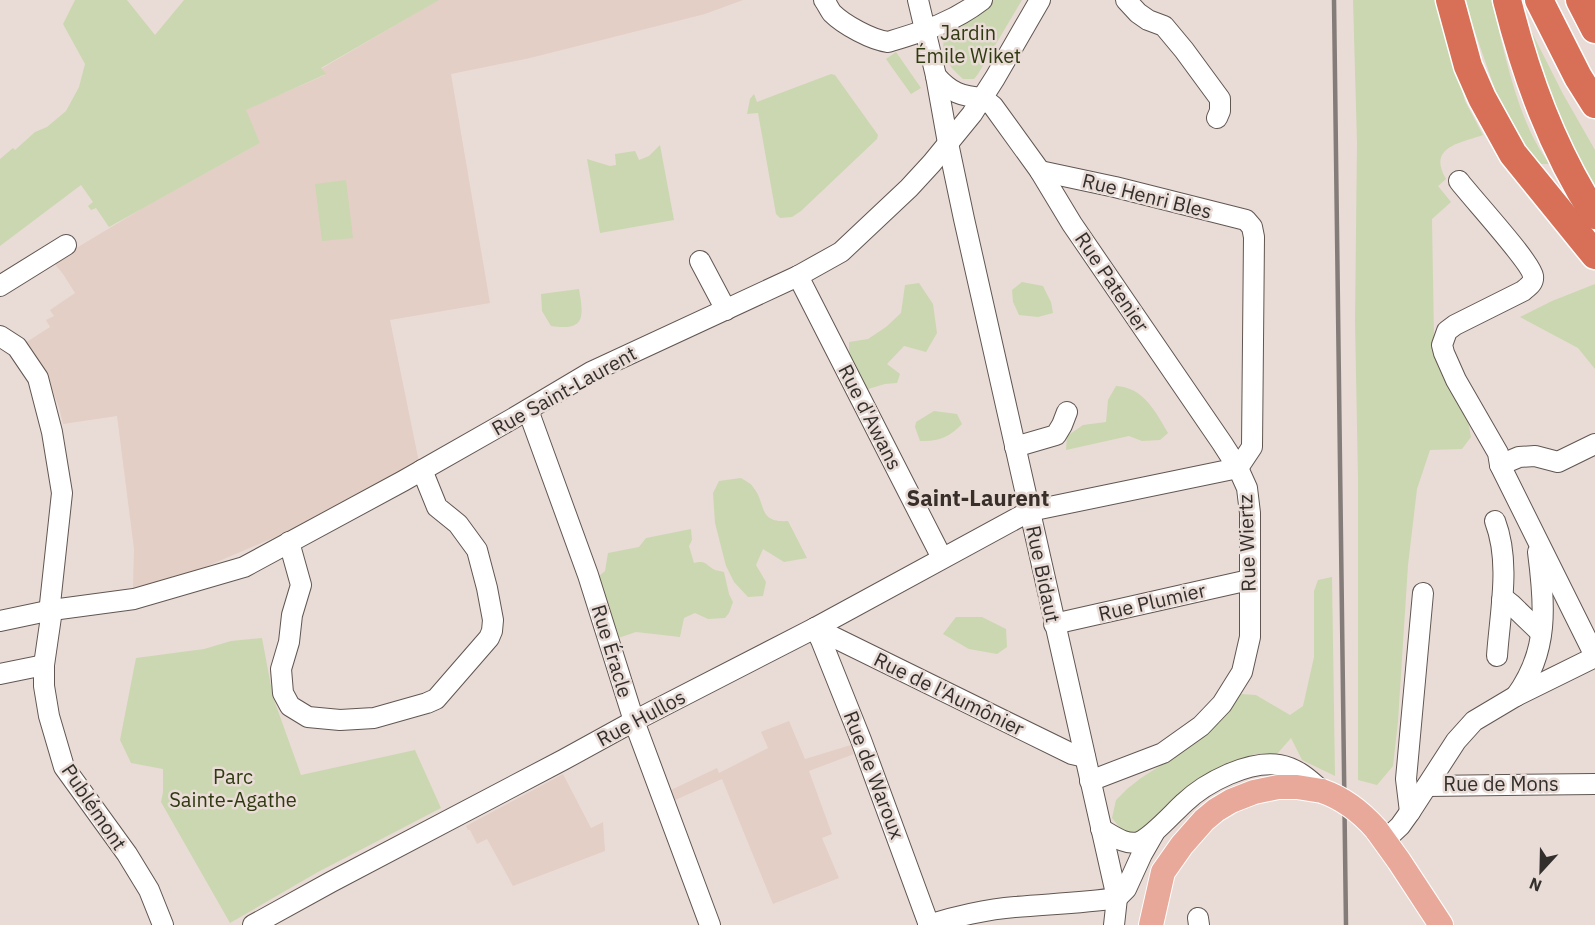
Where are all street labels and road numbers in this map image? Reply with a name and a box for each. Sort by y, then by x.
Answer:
street label: Rue Henri Bles [1080,166,1215,225]
street label: Rue Patenier [1069,226,1156,337]
street label: Rue Saint-Laurent [486,340,641,442]
street label: Rue d'Awans [832,359,909,474]
street label: Rue Wiertz [1231,494,1262,592]
street label: Rue Bidaut [1020,523,1067,625]
street label: Rue Plumier [1095,576,1208,627]
street label: Rue Éracle [586,601,639,701]
street label: Rue de l'Aumônier [870,645,1029,742]
street label: Rue Hullos [592,683,690,752]
street label: Rue de Waroux [838,707,911,843]
street label: Publémont [56,758,133,855]
street label: Rue de Mons [1443,770,1559,797]

